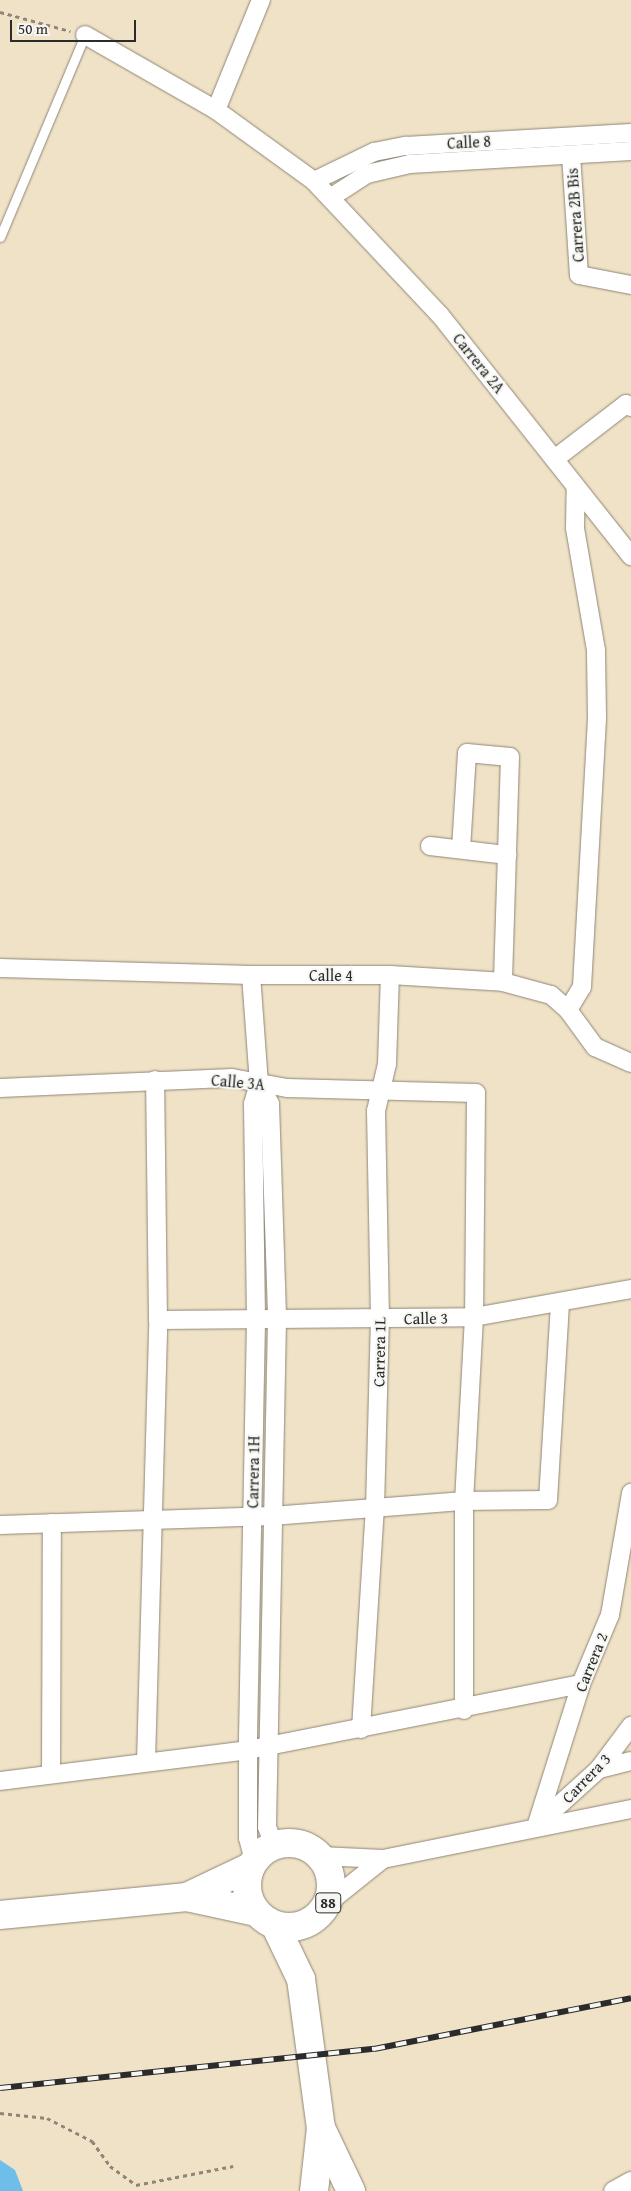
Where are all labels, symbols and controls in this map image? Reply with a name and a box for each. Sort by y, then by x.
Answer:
scale bar [12,10,139,42]
text: 50 m [18,18,48,39]
street label: Calle 8 [447,131,491,153]
street label: Carrera 2B Bis [562,167,588,263]
street label: Carrera 2A [449,329,509,397]
street label: Calle 4 [309,965,353,985]
street label: Calle 3A [210,1070,266,1094]
street label: Calle 3 [404,1308,448,1328]
street label: Carrera 1L [369,1317,389,1387]
street label: Carrera 1H [243,1436,263,1508]
street label: Carrera 2 [570,1630,612,1694]
street label: Carrera 3 [558,1749,614,1807]
road number: 88 [314,1890,342,1916]

